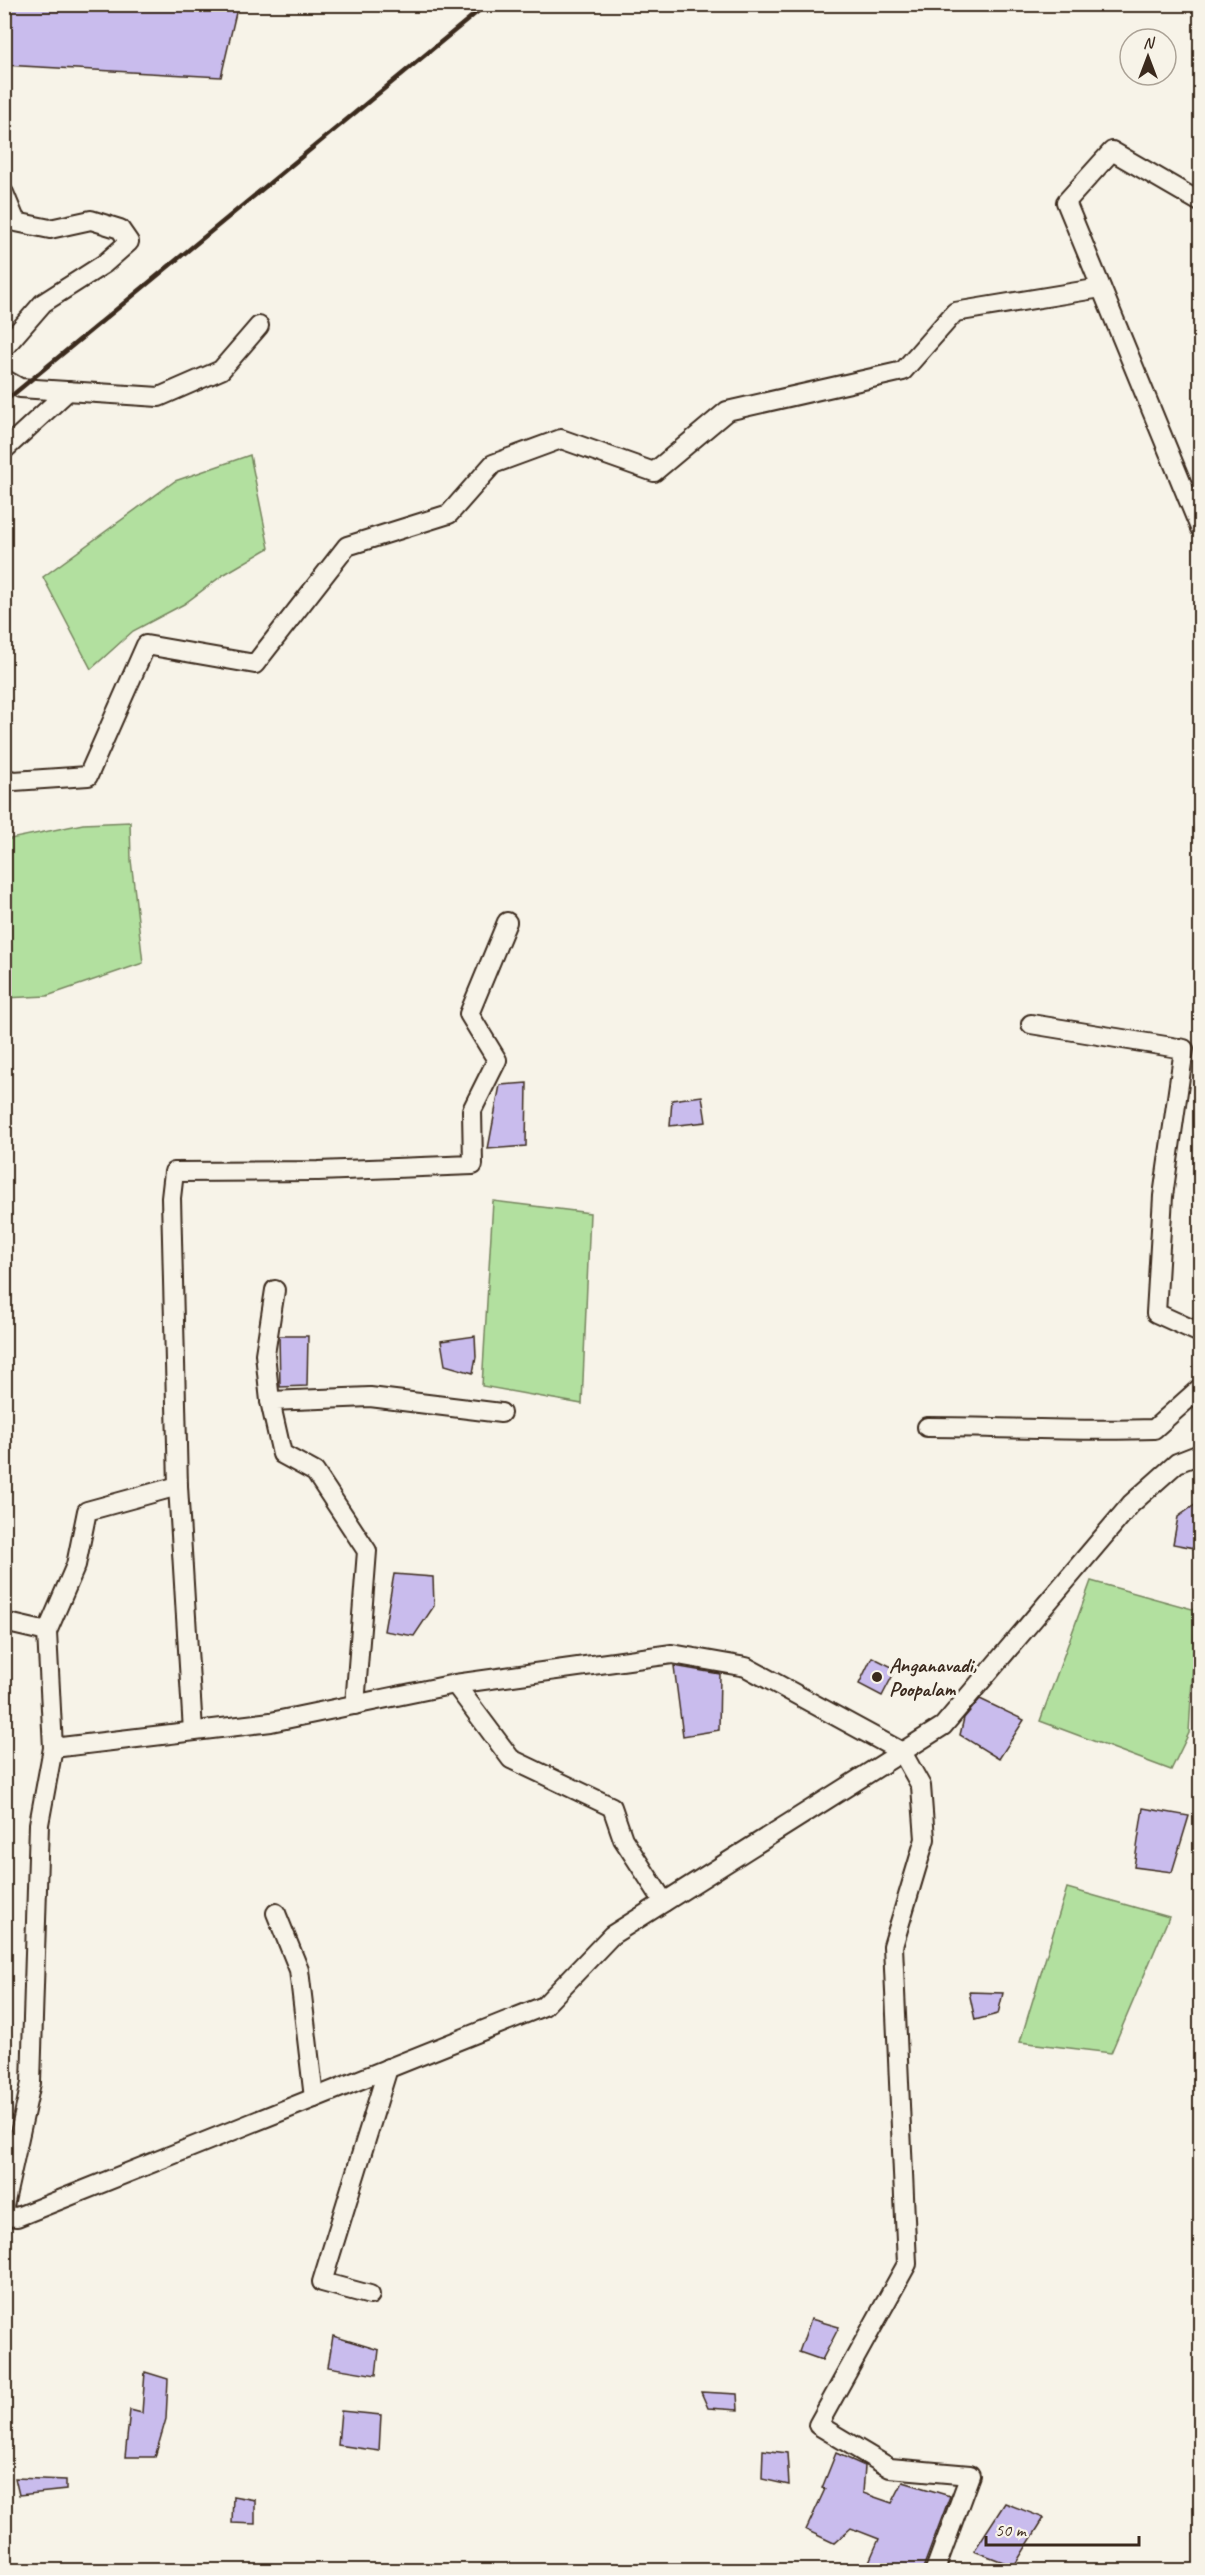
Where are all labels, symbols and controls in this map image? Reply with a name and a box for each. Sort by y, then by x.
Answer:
north arrow [1118,27,1178,87]
text: N [1143,33,1156,53]
place label: Anganavadi, Poopalam [889,1652,977,1702]
marker: Anganavadi, Poopalam [870,1670,884,1684]
scale bar [986,2509,1139,2547]
text: 50 m [995,2519,1028,2541]

